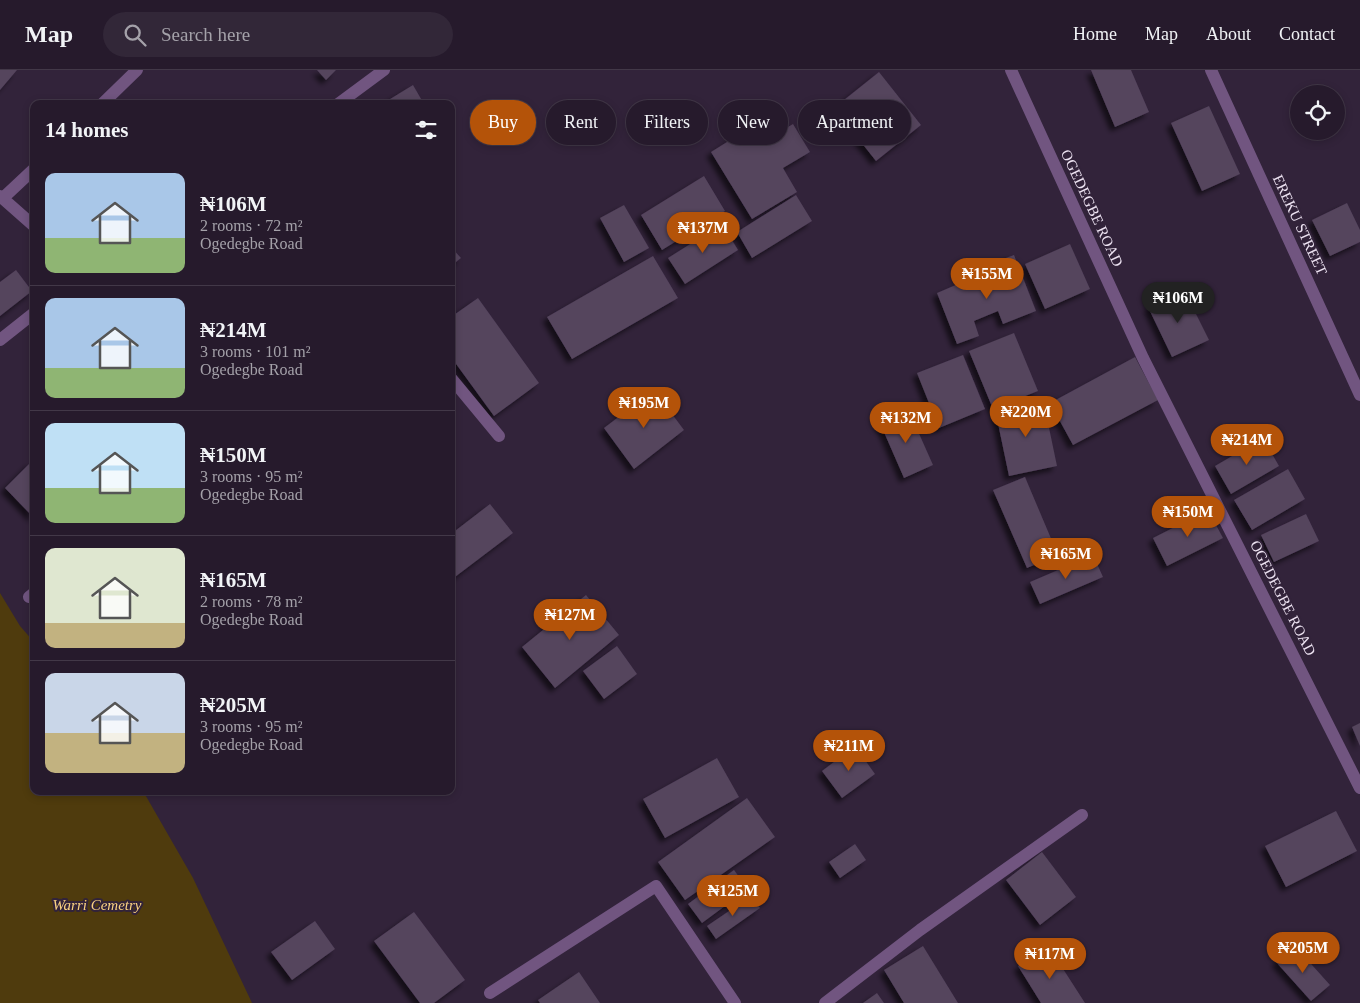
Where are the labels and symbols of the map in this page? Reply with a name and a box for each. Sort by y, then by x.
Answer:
street label: OGEDEGBE ROAD [1058,147,1126,269]
street label: EREKU STREET [1270,172,1330,278]
pin: ₦137M [668,212,738,254]
pin: ₦155M [952,258,1022,300]
pin: ₦106M [1143,282,1213,324]
pin: ₦195M [609,386,679,429]
pin: ₦220M [991,396,1061,438]
pin: ₦132M [871,402,941,444]
pin: ₦214M [1212,424,1282,466]
pin: ₦150M [1153,496,1223,538]
pin: ₦165M [1031,538,1101,580]
street label: OGEDEGBE ROAD [1247,538,1319,658]
pin: ₦127M [535,598,605,641]
pin: ₦211M [814,730,884,772]
pin: ₦125M [698,874,768,917]
park label: Warri Cemetry [52,897,142,913]
pin: ₦205M [1268,932,1338,974]
pin: ₦117M [1015,938,1085,980]

